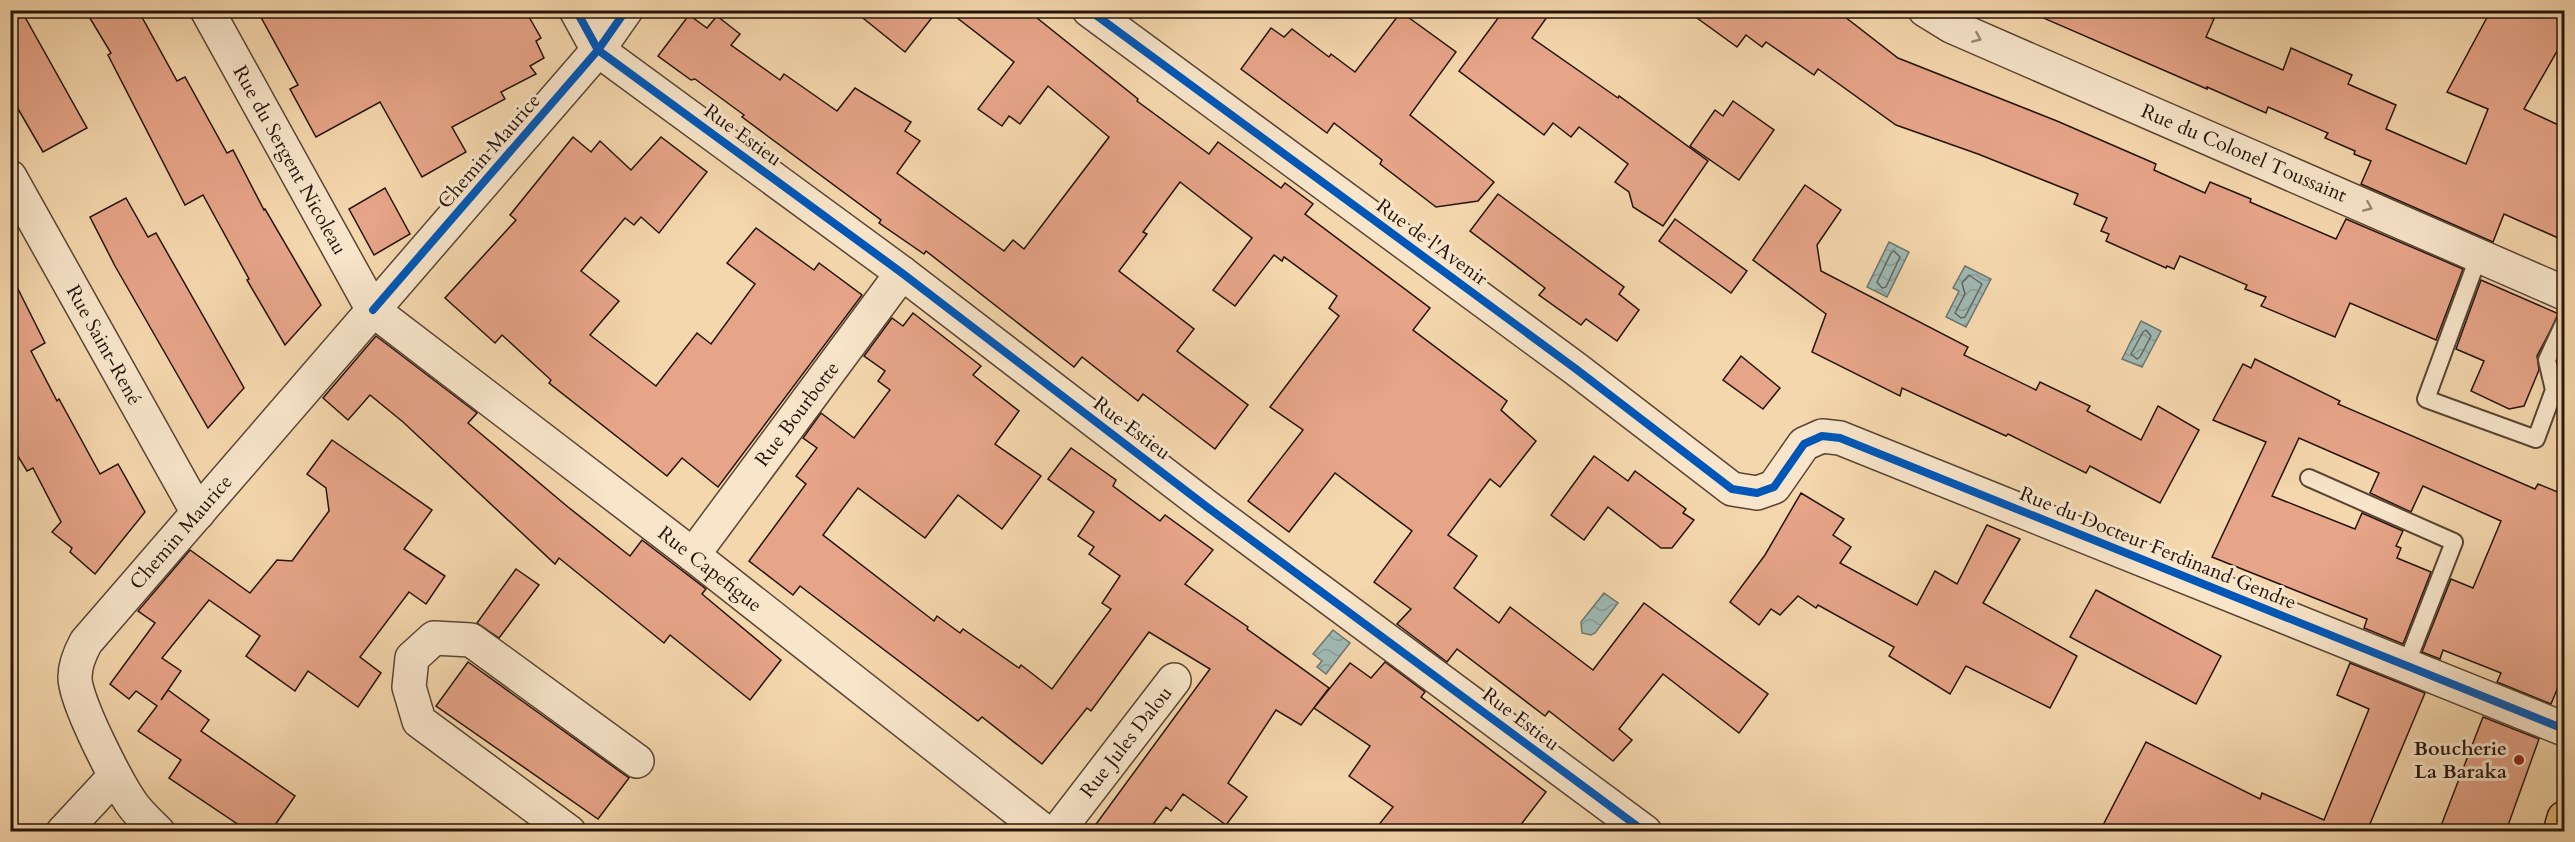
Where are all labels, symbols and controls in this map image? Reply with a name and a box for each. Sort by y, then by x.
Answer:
one-way arrow [1970,30,1981,42]
street label: Rue du Sergent Nicoleau [227,61,353,259]
street label: Chemin Maurice [432,88,546,214]
street label: Rue du Colonel Toussaint [2137,97,2352,209]
street label: Rue Estieu [699,98,787,172]
street label: Rue de l'Avenir [1371,192,1494,292]
one-way arrow [2361,200,2372,212]
street label: Rue Saint-René [60,280,148,410]
street label: Rue Bourbotte [749,356,845,472]
street label: Rue Estieu [1088,390,1176,466]
street label: Chemin Maurice [124,469,238,595]
street label: Rue du Docteur Ferdinand Gendre [2016,480,2300,616]
street label: Rue Capefigue [652,520,768,618]
street label: Rue Jules Dalou [1074,680,1178,804]
street label: Rue Estieu [1477,681,1565,757]
place label: Boucherie La Baraka [2414,735,2507,785]
marker: Boucherie La Baraka [2512,753,2526,767]

